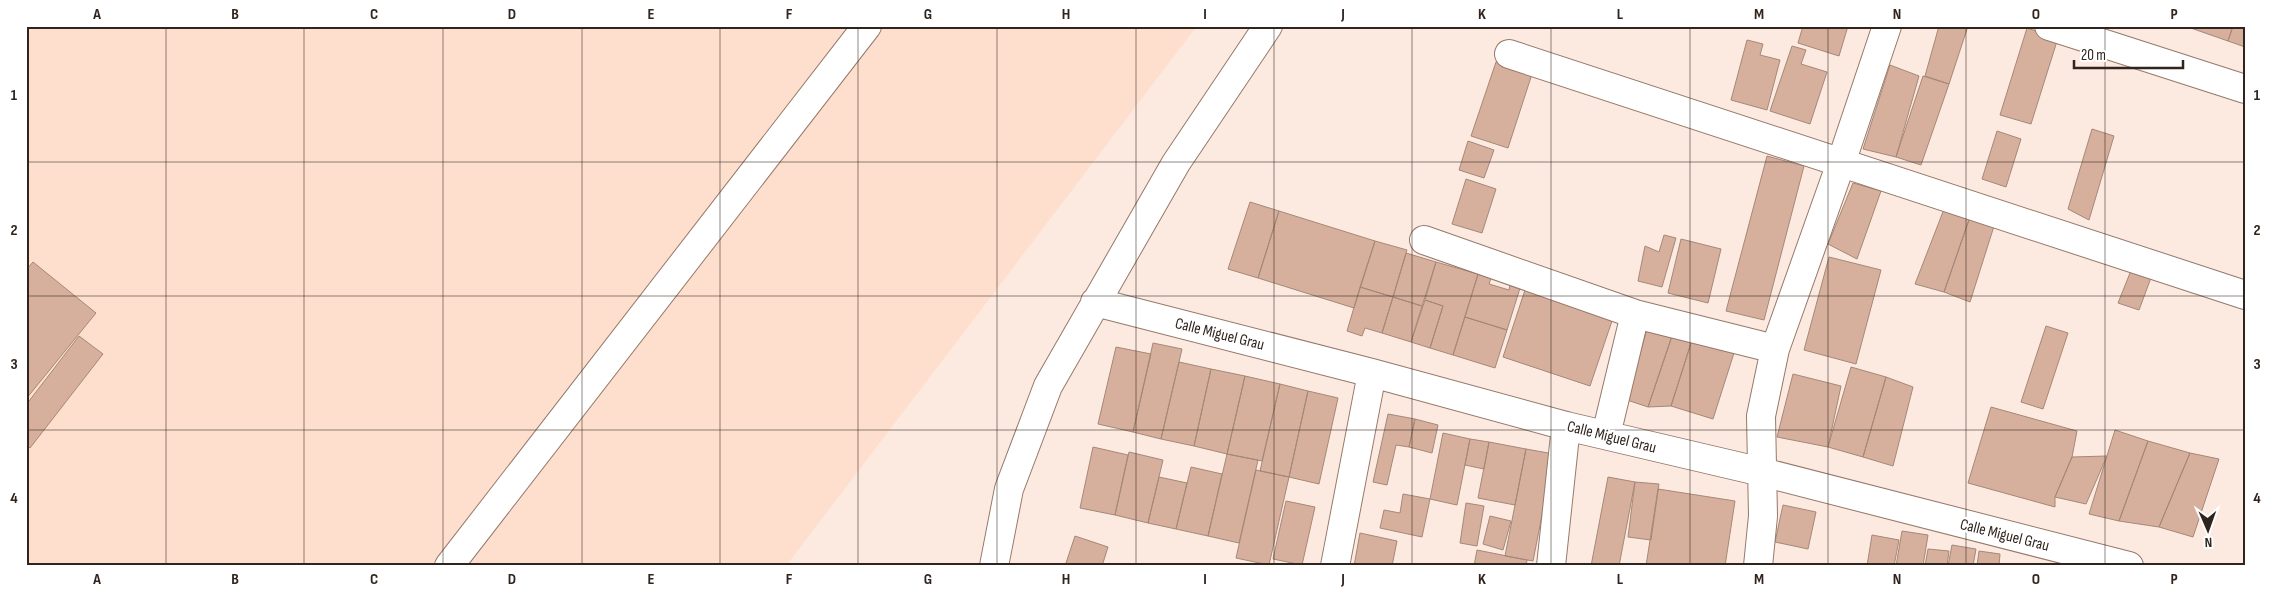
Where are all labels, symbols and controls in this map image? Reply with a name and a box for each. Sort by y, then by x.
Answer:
text: A [92,5,101,24]
text: B [231,5,239,24]
text: C [370,5,378,24]
text: D [508,5,516,24]
text: E [648,5,655,24]
text: F [786,5,793,24]
text: G [924,5,932,24]
text: H [1062,5,1070,24]
text: I [1203,5,1207,24]
text: J [1340,5,1345,24]
text: K [1478,5,1486,24]
text: L [1617,5,1624,24]
text: M [1754,5,1764,24]
text: N [1893,5,1901,24]
text: O [2032,5,2040,24]
text: P [2170,5,2178,24]
scale bar [2074,38,2182,70]
text: 20 m [2081,46,2106,65]
text: 1 [11,86,18,105]
text: 1 [2254,86,2261,105]
text: 2 [10,221,18,240]
text: 2 [2253,221,2261,240]
street label: Calle Miguel Grau [1173,314,1266,355]
text: 3 [10,355,18,374]
text: 3 [2253,355,2261,374]
street label: Calle Miguel Grau [1565,417,1658,458]
text: 4 [10,489,18,508]
text: 4 [2253,489,2261,508]
north arrow [2184,504,2234,554]
street label: Calle Miguel Grau [1958,515,2051,556]
text: N [2204,534,2212,551]
text: A [92,570,101,589]
text: B [231,570,239,589]
text: C [370,570,378,589]
text: D [508,570,516,589]
text: E [648,570,655,589]
text: F [786,570,793,589]
text: G [924,570,932,589]
text: H [1062,570,1070,589]
text: I [1203,570,1207,589]
text: J [1340,570,1345,589]
text: K [1478,570,1486,589]
text: L [1617,570,1624,589]
text: M [1754,570,1764,589]
text: N [1893,570,1901,589]
text: O [2032,570,2040,589]
text: P [2170,570,2178,589]

